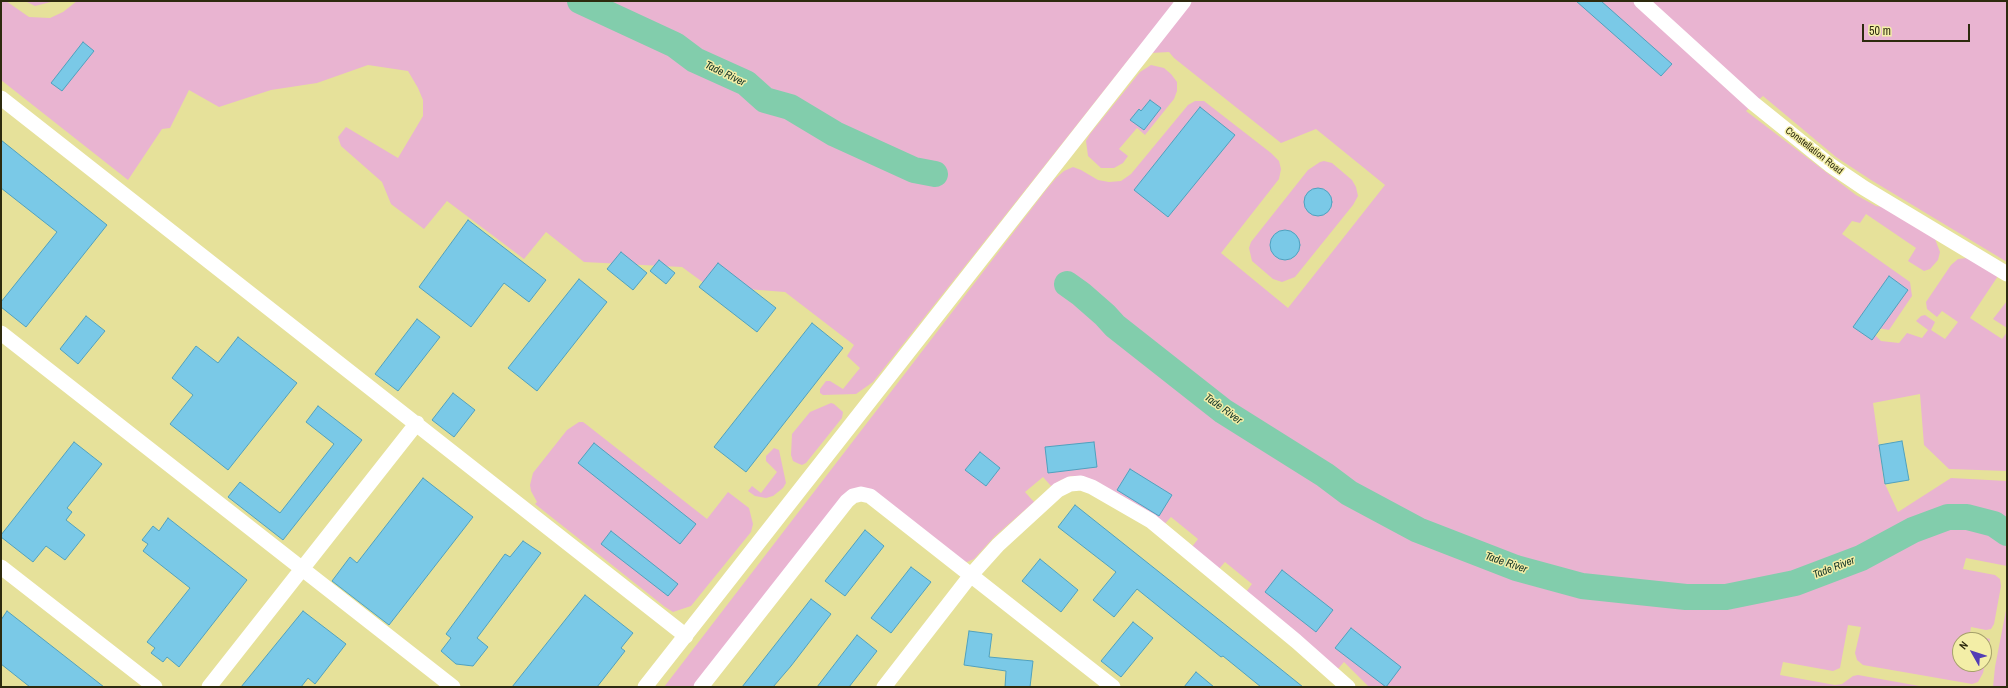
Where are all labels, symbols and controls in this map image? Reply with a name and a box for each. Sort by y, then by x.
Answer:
scale bar [1864,16,1972,42]
text: 50 m [1869,23,1891,39]
water label: Tade River [703,59,747,89]
street label: Constellation Road [1783,125,1845,177]
water label: Tade River [1202,391,1244,427]
water label: Tade River [1483,550,1529,576]
water label: Tade River [1811,554,1857,582]
north arrow [1952,632,1992,672]
text: N [1956,638,1971,652]

